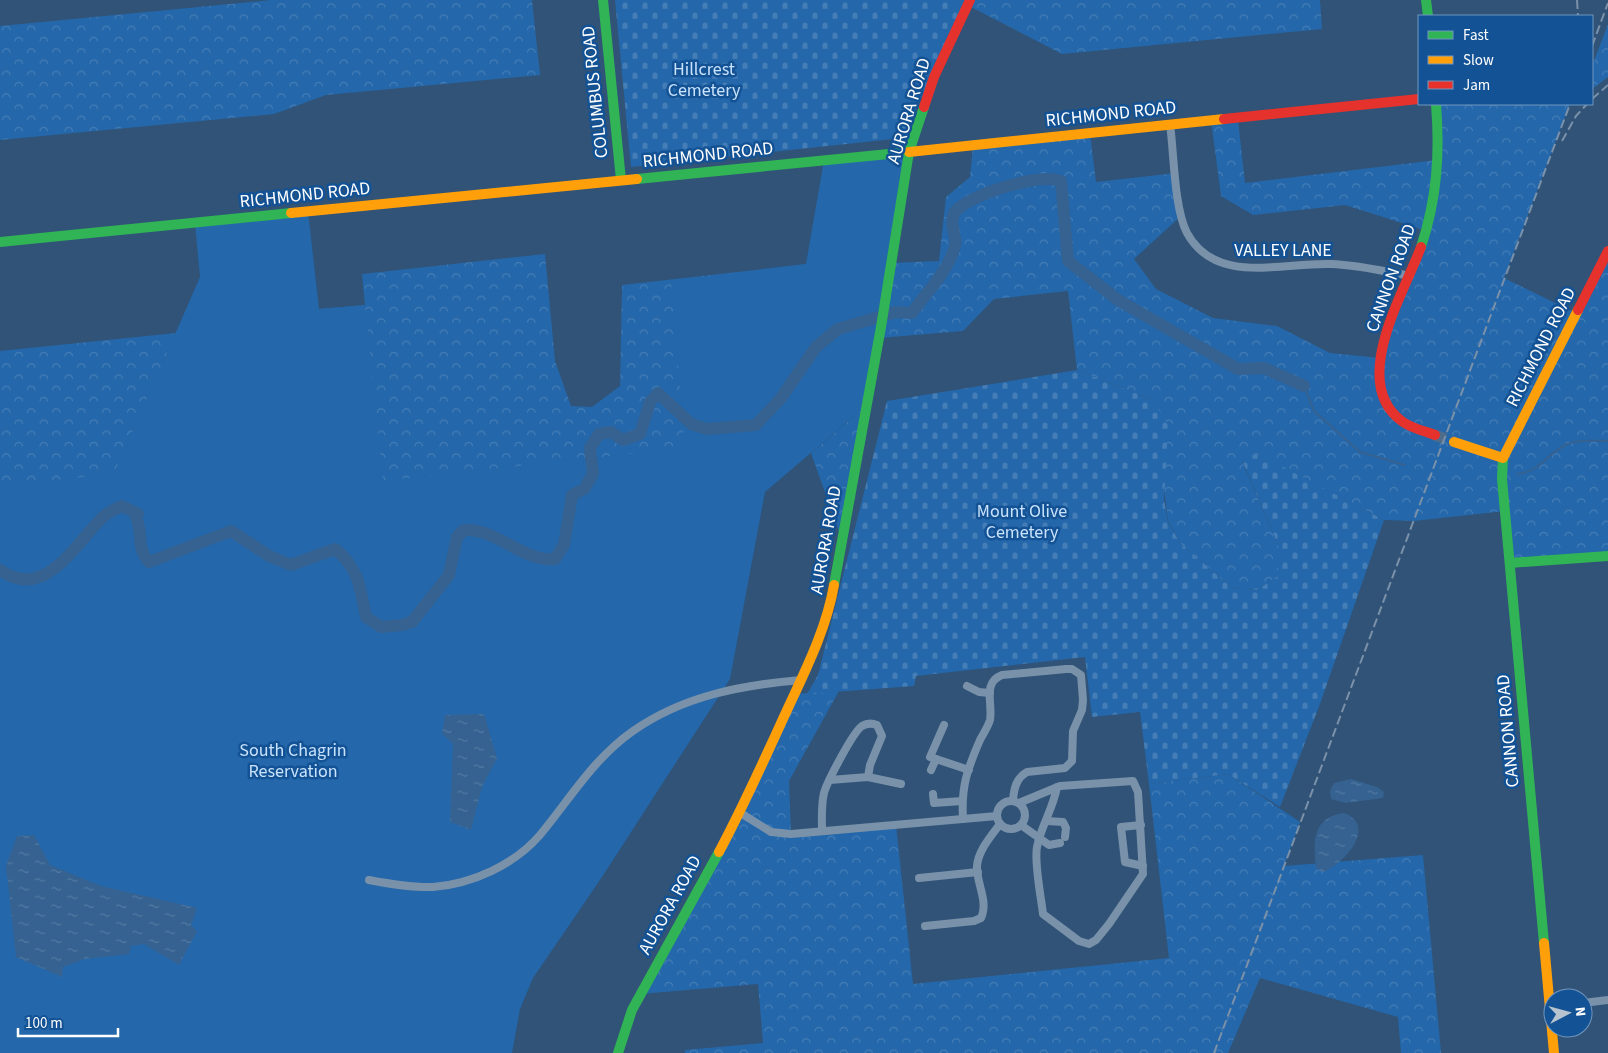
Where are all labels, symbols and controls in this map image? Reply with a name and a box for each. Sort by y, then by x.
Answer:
legend [1418,15,1593,105]
street label: COLUMBUS ROAD [576,25,614,159]
text: Fast [1463,25,1489,46]
text: Slow [1463,50,1494,71]
street label: AURORA ROAD [881,55,937,167]
park label: Hillcrest Cemetery [668,57,741,103]
text: Jam [1463,75,1490,96]
street label: RICHMOND ROAD [1044,95,1178,133]
street label: RICHMOND ROAD [641,136,775,174]
street label: RICHMOND ROAD [238,176,372,214]
street label: CANNON ROAD [1360,220,1422,336]
street label: VALLEY LANE [1234,238,1332,263]
street label: RICHMOND ROAD [1500,283,1582,411]
street label: AURORA ROAD [804,484,848,596]
park label: Mount Olive Cemetery [977,499,1067,545]
street label: CANNON ROAD [1491,673,1525,789]
park label: South Chagrin Reservation [239,738,347,784]
street label: AURORA ROAD [632,851,708,959]
north arrow [1543,988,1593,1038]
scale bar [18,1006,118,1038]
text: N [1570,1006,1590,1017]
text: 100 m [25,1013,63,1034]

